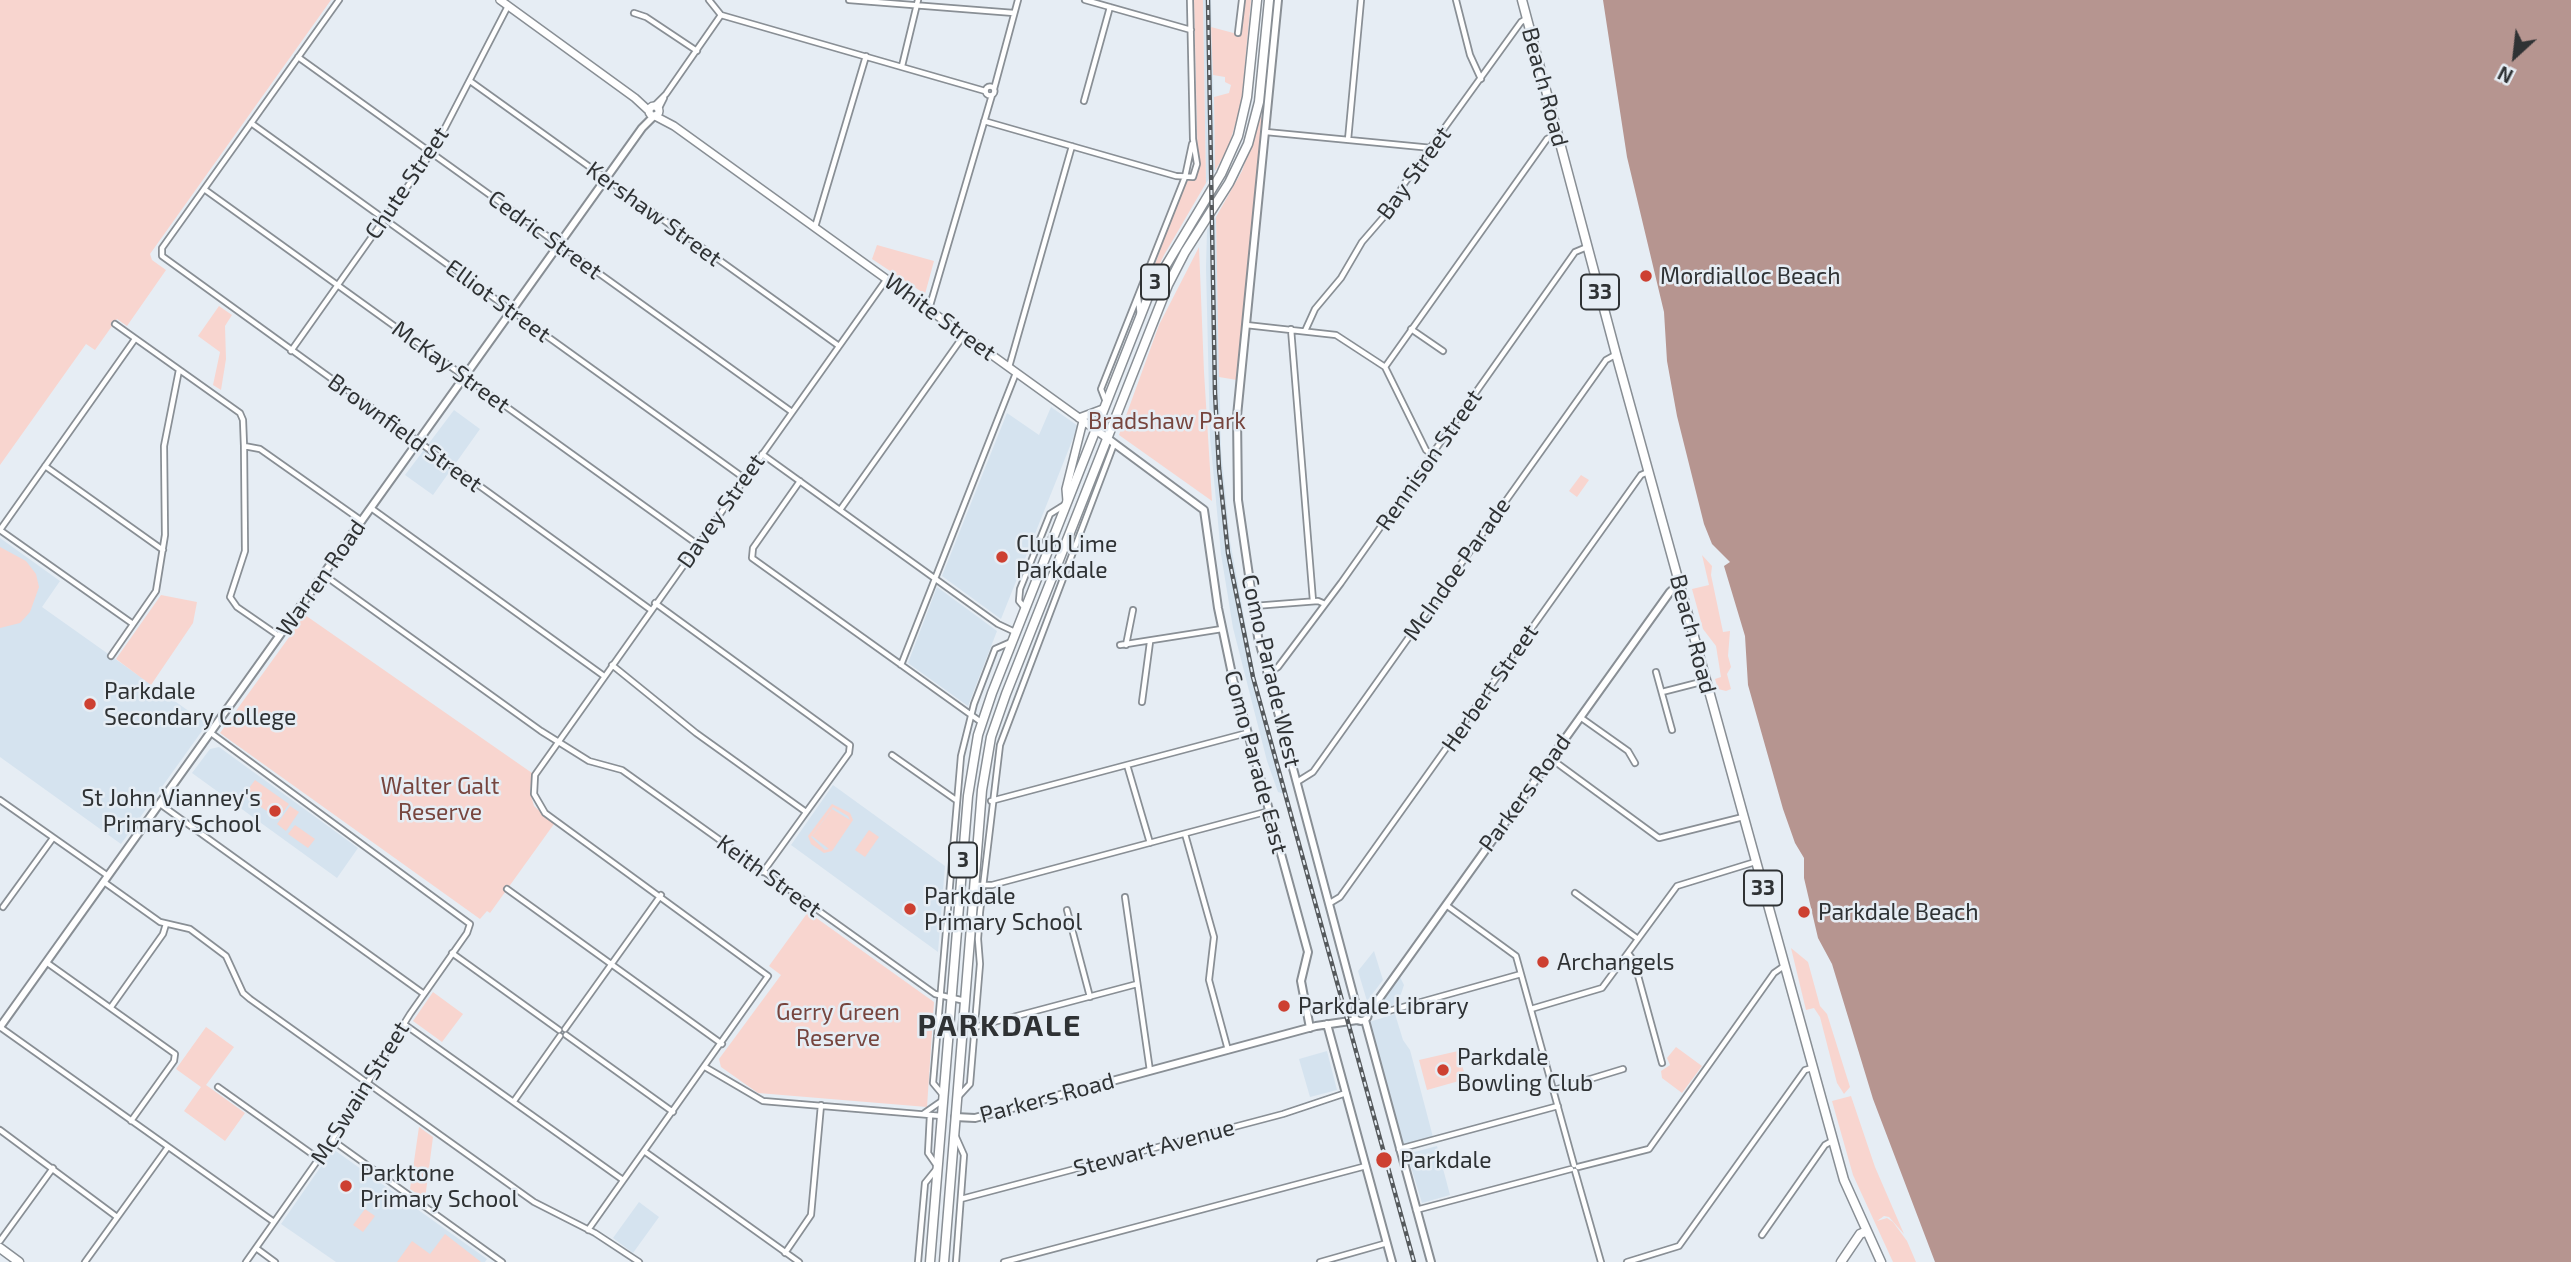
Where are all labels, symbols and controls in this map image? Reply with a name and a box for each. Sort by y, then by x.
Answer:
north arrow [2480,21,2550,91]
street label: Beach Road [1516,25,1574,149]
text: N [2494,62,2517,89]
street label: Bay Street [1371,121,1457,225]
street label: Chute Street [359,122,455,244]
street label: Kershaw Street [581,156,727,272]
street label: Cedric Street [483,184,607,286]
street label: Elliot Street [440,254,556,348]
place label: Mordialloc Beach [1660,262,1841,290]
road number: 3 [1141,264,1169,300]
street label: White Street [879,267,1001,367]
marker: Mordialloc Beach [1638,268,1654,284]
road number: 33 [1581,274,1619,310]
street label: McKay Street [387,315,515,419]
street label: Brownfield Street [323,368,487,498]
street label: Rennison Street [1370,384,1488,536]
park label: Bradshaw Park [1088,407,1246,435]
street label: Davey Street [671,448,771,574]
street label: McIndoe Parade [1398,492,1516,646]
street label: Warren Road [271,514,371,642]
place label: Club Lime Parkdale [1016,530,1117,584]
marker: Club Lime Parkdale [994,549,1010,565]
street label: Como Parade West [1235,572,1307,770]
street label: Beach Road [1664,572,1722,696]
street label: Herbert Street [1436,619,1544,757]
street label: Como Parade East [1218,667,1294,857]
place label: Parkdale Secondary College [104,677,296,731]
marker: Parkdale Secondary College [82,696,98,712]
street label: Parkers Road [1473,729,1577,857]
park label: Walter Galt Reserve [381,772,499,826]
place label: St John Vianney's Primary School [82,784,261,838]
marker: St John Vianney's Primary School [267,803,283,819]
street label: Keith Street [711,829,827,923]
road number: 3 [949,842,977,878]
road number: 33 [1744,870,1782,906]
place label: Parkdale Primary School [924,882,1082,936]
place label: Parkdale Beach [1818,898,1979,926]
marker: Parkdale Primary School [902,901,918,917]
marker: Parkdale Beach [1796,904,1812,920]
place label: Archangels [1557,948,1674,976]
marker: Archangels [1535,954,1551,970]
place label: Parkdale Library [1298,992,1469,1020]
park label: Gerry Green Reserve [776,998,900,1052]
marker: Parkdale Library [1276,998,1292,1014]
district label: PARKDALE [919,1008,1081,1044]
street label: McSwain Street [305,1016,415,1170]
place label: Parkdale Bowling Club [1457,1043,1593,1097]
marker: Parkdale Bowling Club [1435,1062,1451,1078]
street label: Parkers Road [977,1067,1117,1129]
street label: Stewart Avenue [1070,1113,1238,1183]
place label: Parkdale [1400,1146,1492,1174]
marker: Parkdale [1374,1150,1394,1170]
place label: Parktone Primary School [360,1159,518,1213]
marker: Parktone Primary School [338,1178,354,1194]

